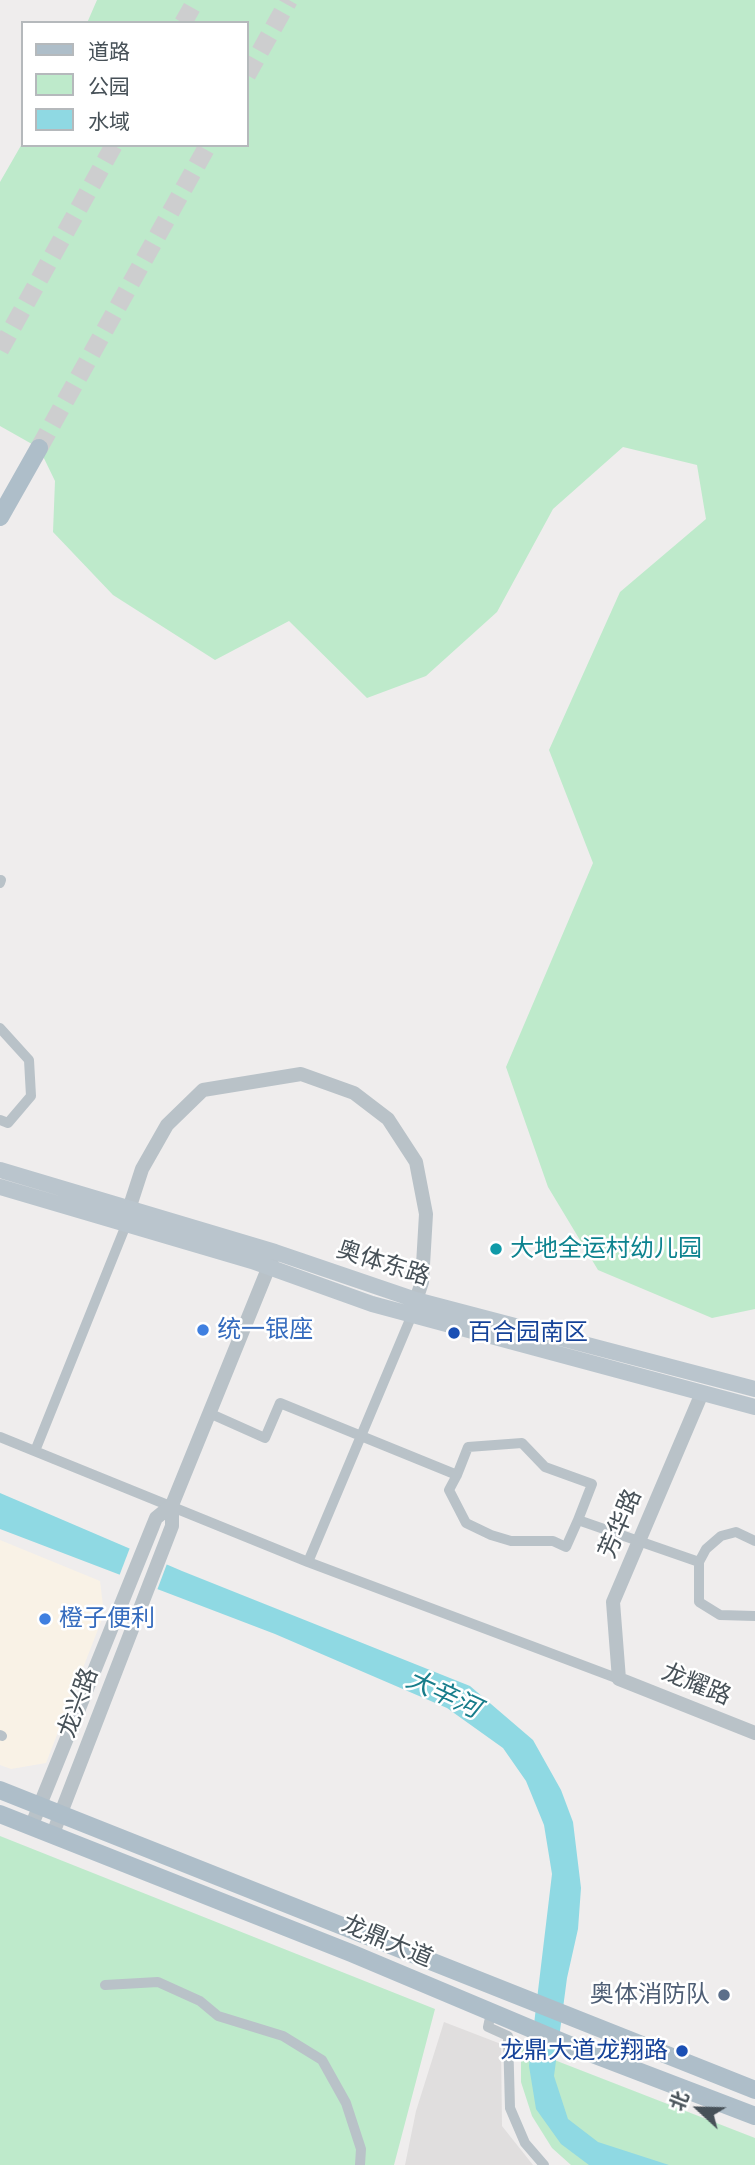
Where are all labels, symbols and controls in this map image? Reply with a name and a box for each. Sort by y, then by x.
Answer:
legend [21,21,248,147]
text: 道路 [88,40,130,63]
text: 公园 [88,75,130,98]
text: 水域 [88,110,130,133]
street label: 奥体东路 [333,1235,433,1293]
place label: 大地全运村幼儿园 [510,1235,702,1263]
marker: 大地全运村幼儿园 [488,1241,504,1257]
place label: 统一银座 [217,1316,313,1344]
place label: 百合园南区 [468,1319,588,1347]
marker: 统一银座 [195,1322,211,1338]
marker: 百合园南区 [446,1325,462,1341]
street label: 芳华路 [594,1485,648,1563]
place label: 橙子便利 [59,1605,155,1633]
marker: 橙子便利 [37,1611,53,1627]
street label: 龙耀路 [657,1658,735,1712]
street label: 龙兴路 [53,1664,105,1742]
water label: 大辛河 [401,1664,485,1726]
street label: 龙鼎大道 [337,1910,437,1974]
place label: 奥体消防队 [590,1981,710,2009]
marker: 奥体消防队 [716,1987,732,2003]
place label: 龙鼎大道龙翔路 [500,2037,668,2065]
marker: 龙鼎大道龙翔路 [674,2043,690,2059]
north arrow [664,2074,734,2144]
text: 北 [666,2088,692,2114]

